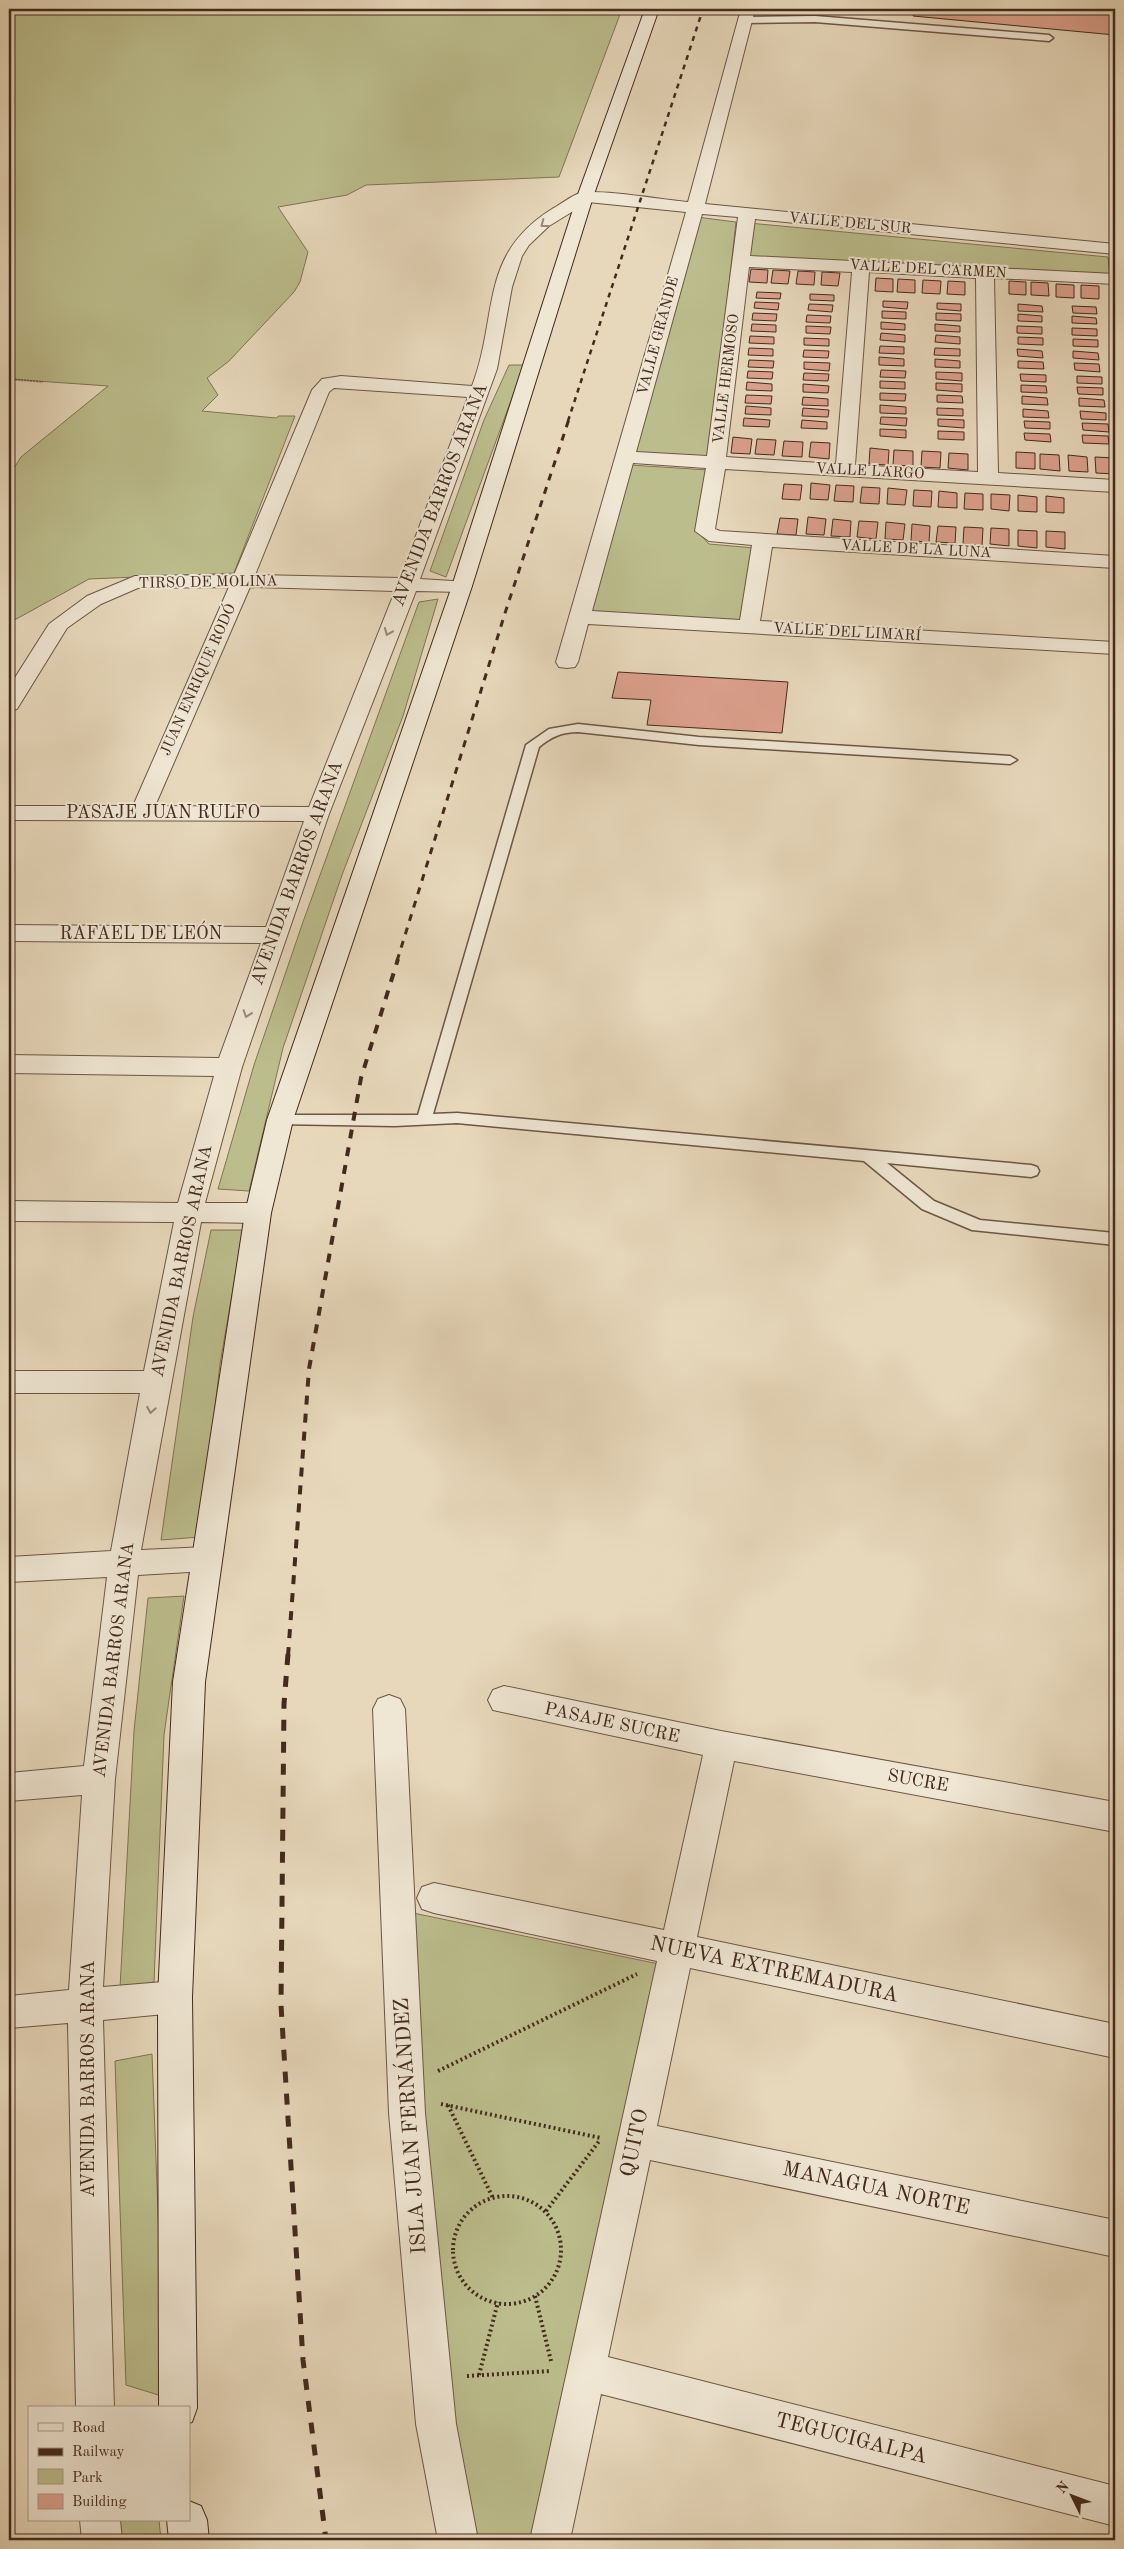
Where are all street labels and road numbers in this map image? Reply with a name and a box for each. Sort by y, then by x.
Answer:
street label: VALLE DEL SUR [788,211,912,237]
street label: VALLE DEL CARMEN [849,258,1008,282]
street label: VALLE GRANDE [636,275,682,397]
street label: VALLE HERMOSO [712,313,742,445]
street label: AVENIDA BARROS ARANA [389,381,491,609]
street label: VALLE LARGO [815,462,925,482]
street label: VALLE DE LA LUNA [840,539,992,561]
street label: TIRSO DE MOLINA [138,574,278,592]
street label: JUAN ENRIQUE RODÓ [155,600,239,758]
street label: VALLE DEL LIMARÍ [772,619,922,644]
street label: AVENIDA BARROS ARANA [248,758,346,988]
street label: PASAJE JUAN RULFO [66,804,260,822]
street label: RAFAEL DE LEÓN [60,920,223,943]
street label: AVENIDA BARROS ARANA [149,1143,216,1379]
street label: AVENIDA BARROS ARANA [91,1541,137,1779]
street label: PASAJE SUCRE [543,1700,681,1746]
street label: SUCRE [886,1767,950,1795]
street label: NUEVA EXTREMADURA [648,1933,900,2007]
street label: AVENIDA BARROS ARANA [80,1960,98,2198]
street label: ISLA JUAN FERNÁNDEZ [388,1997,430,2255]
street label: QUITO [618,2107,652,2179]
street label: MANAGUA NORTE [780,2159,972,2219]
street label: TEGUCIGALPA [773,2410,929,2468]

